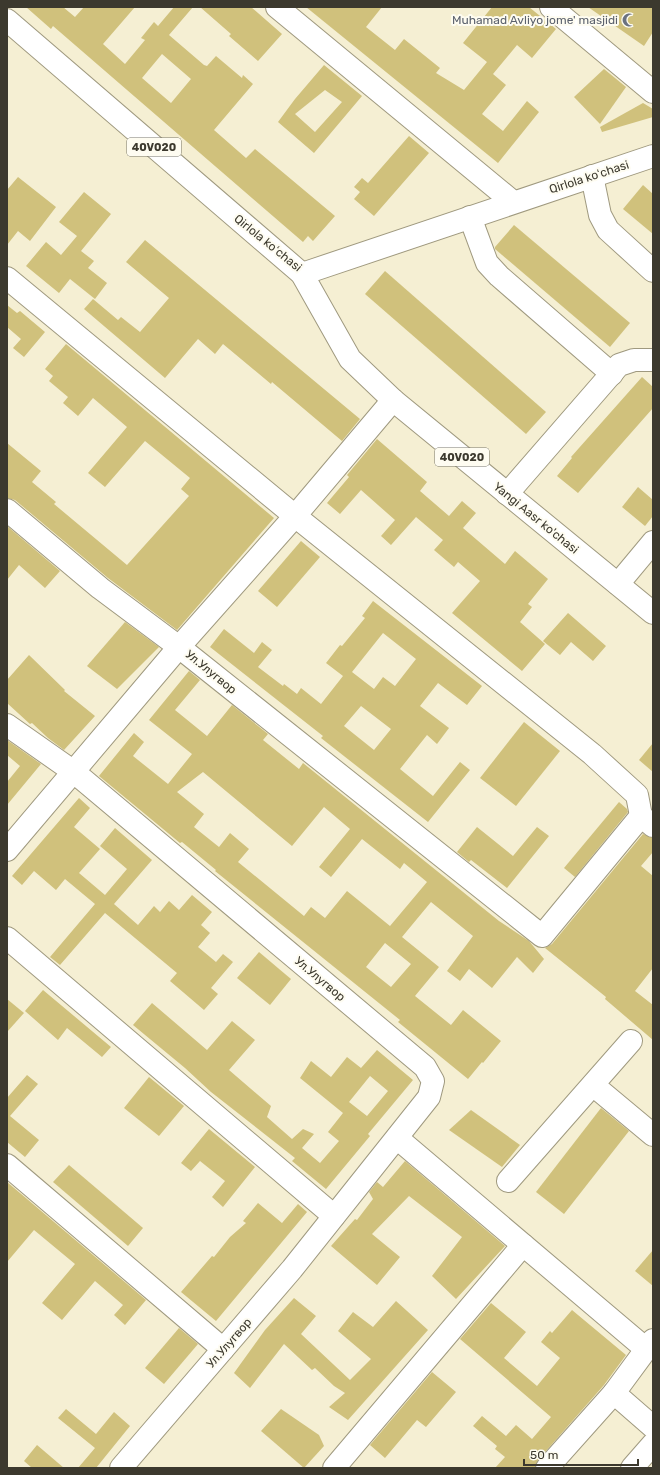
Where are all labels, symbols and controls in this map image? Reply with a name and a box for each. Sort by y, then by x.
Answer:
mosque icon: Muhamad Avliyo jome' masjidi [621,12,637,28]
place label: Muhamad Avliyo jome' masjidi [452,13,618,27]
road number: 40V020 [127,138,181,156]
street label: Qirlola koʻchasi [547,158,631,196]
street label: Qirlola koʻchasi [231,211,305,275]
road number: 40V020 [435,448,489,466]
street label: Yangi Aasr ko'chasi [491,479,581,557]
street label: Ул.Улугвор [183,647,239,697]
street label: Ул.Улугвор [292,954,348,1004]
street label: Ул.Улугвор [204,1315,254,1371]
scale bar [524,1441,638,1467]
text: 50 m [530,1448,558,1462]

